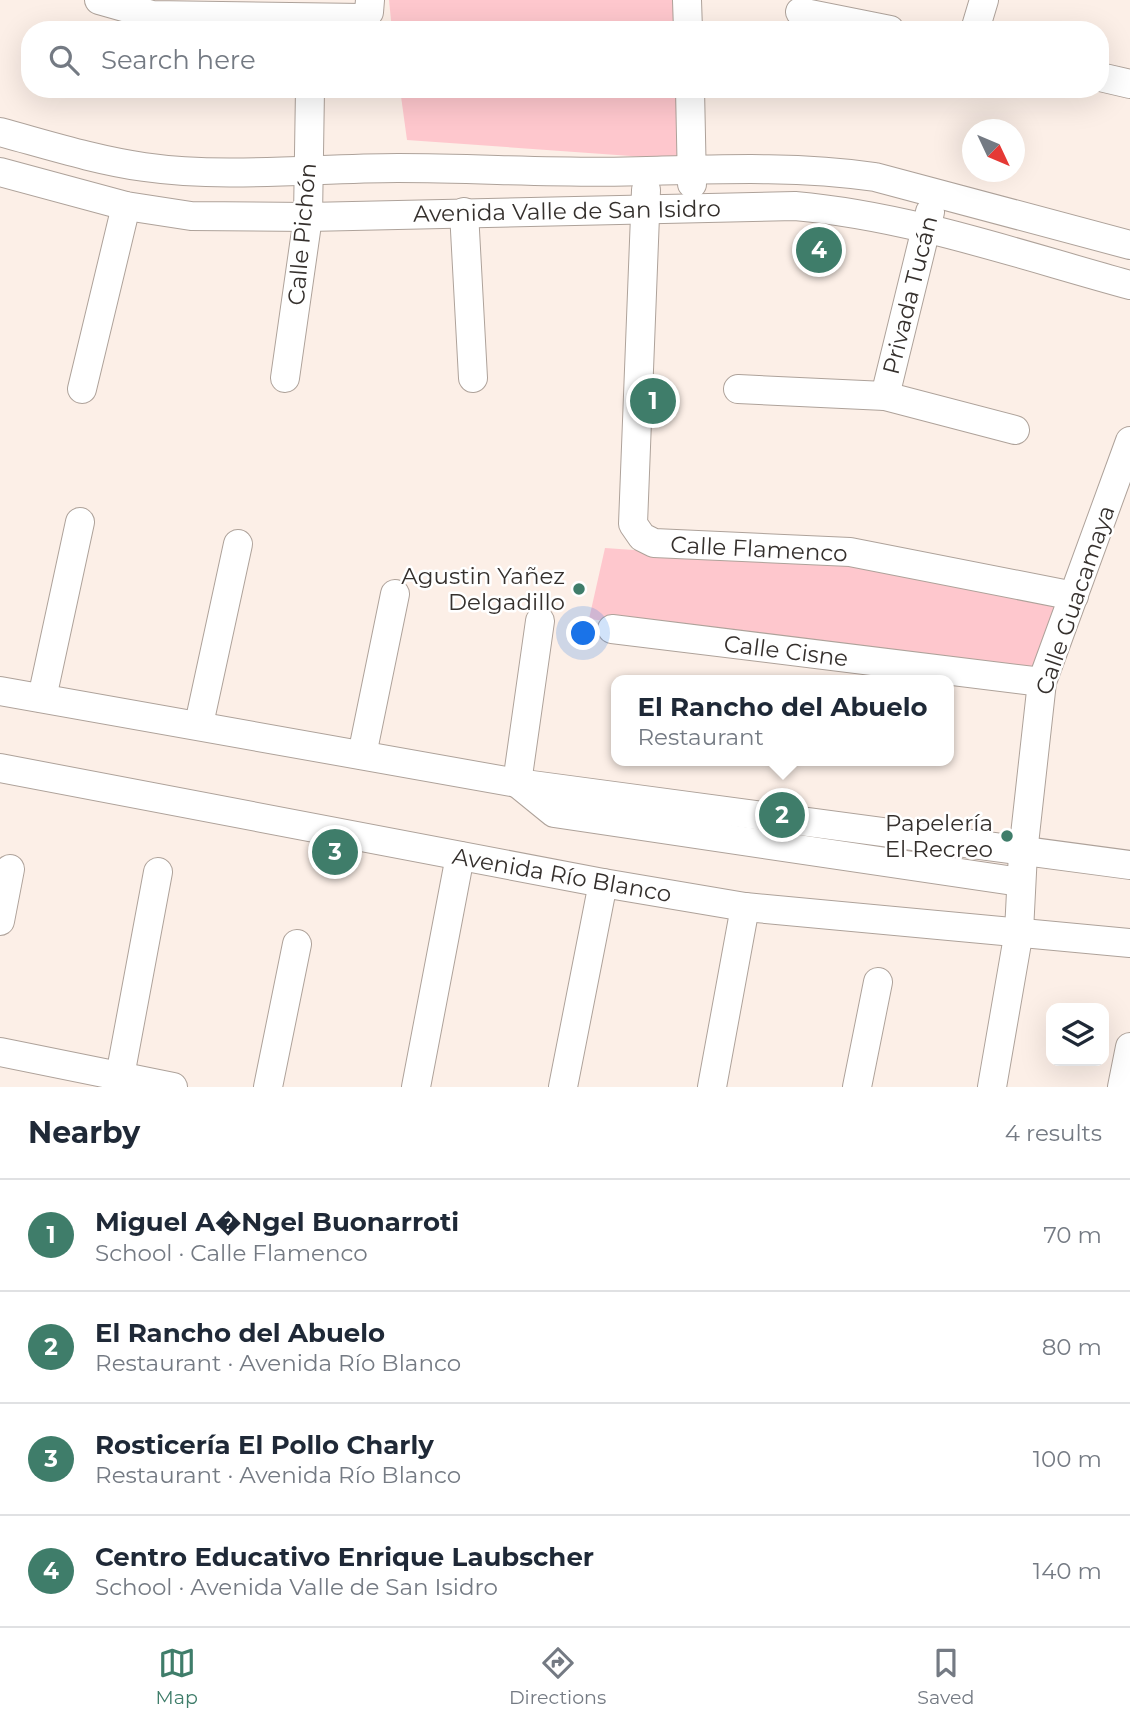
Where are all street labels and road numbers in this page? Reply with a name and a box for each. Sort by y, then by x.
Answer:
street label: Calle Pichón [282,162,322,306]
street label: Avenida Valle de San Isidro [413,194,721,228]
street label: Privada Tucán [877,213,943,377]
street label: Calle Guacamaya [1029,502,1121,698]
street label: Calle Flamenco [670,530,848,568]
street label: Calle Cisne [722,629,850,673]
street label: Avenida Río Blanco [450,842,674,908]

